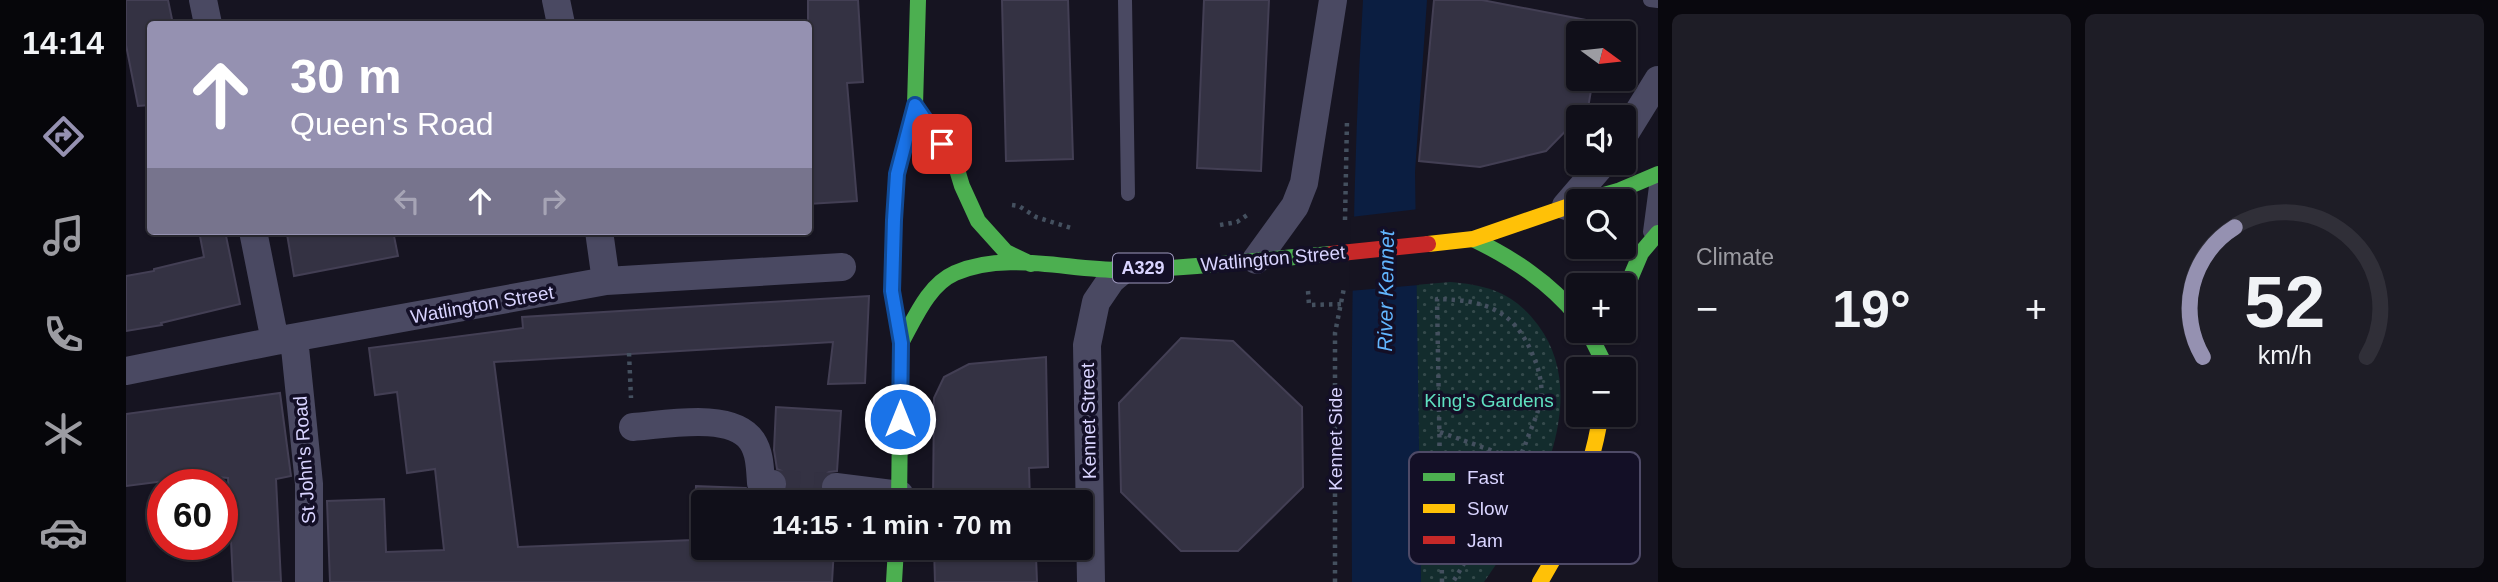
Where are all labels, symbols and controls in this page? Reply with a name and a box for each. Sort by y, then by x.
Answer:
north arrow [1566,21,1636,91]
map controls [1566,21,1636,427]
text: 14:14 [22,25,104,61]
icon: ahead [175,49,266,140]
text: 30 m [290,49,402,103]
button: sound [1566,105,1636,175]
text: Queen's Road [290,106,494,142]
icon: directions [39,112,88,161]
pin [912,114,972,174]
icon: arrive [923,125,961,163]
icon: left [388,182,426,220]
icon: ahead [461,182,499,220]
icon: right [534,182,572,220]
button: search [1566,189,1636,259]
icon: music [39,211,88,260]
water label: River Kennet [1373,229,1398,352]
street label: Watlington Street [1200,242,1347,275]
text: Climate [1696,244,1774,270]
road number: A329 [1113,254,1173,282]
text: 52 [2244,261,2325,342]
button: + [1566,273,1636,343]
text: 19° [1832,280,1911,338]
street label: Watlington Street [409,281,556,327]
text: − [1696,288,1718,330]
text: + [2025,288,2047,330]
icon: phone [39,310,88,359]
text: km/h [2257,341,2312,369]
button: − [1566,357,1636,427]
street label: Kennet Street [1077,362,1100,479]
position arrow [863,382,937,456]
street label: Kennet Side [1325,387,1346,491]
park label: King's Gardens [1424,390,1554,411]
street label: St John's Road [290,395,319,525]
icon: climate [39,409,88,458]
legend [1409,452,1640,564]
text: Fast [1467,467,1505,488]
speed limit sign: 60 [147,469,238,560]
text: Slow [1467,498,1508,519]
icon: car [39,508,88,557]
text: 14:15 · 1 min · 70 m [772,510,1012,540]
text: Jam [1467,530,1503,551]

